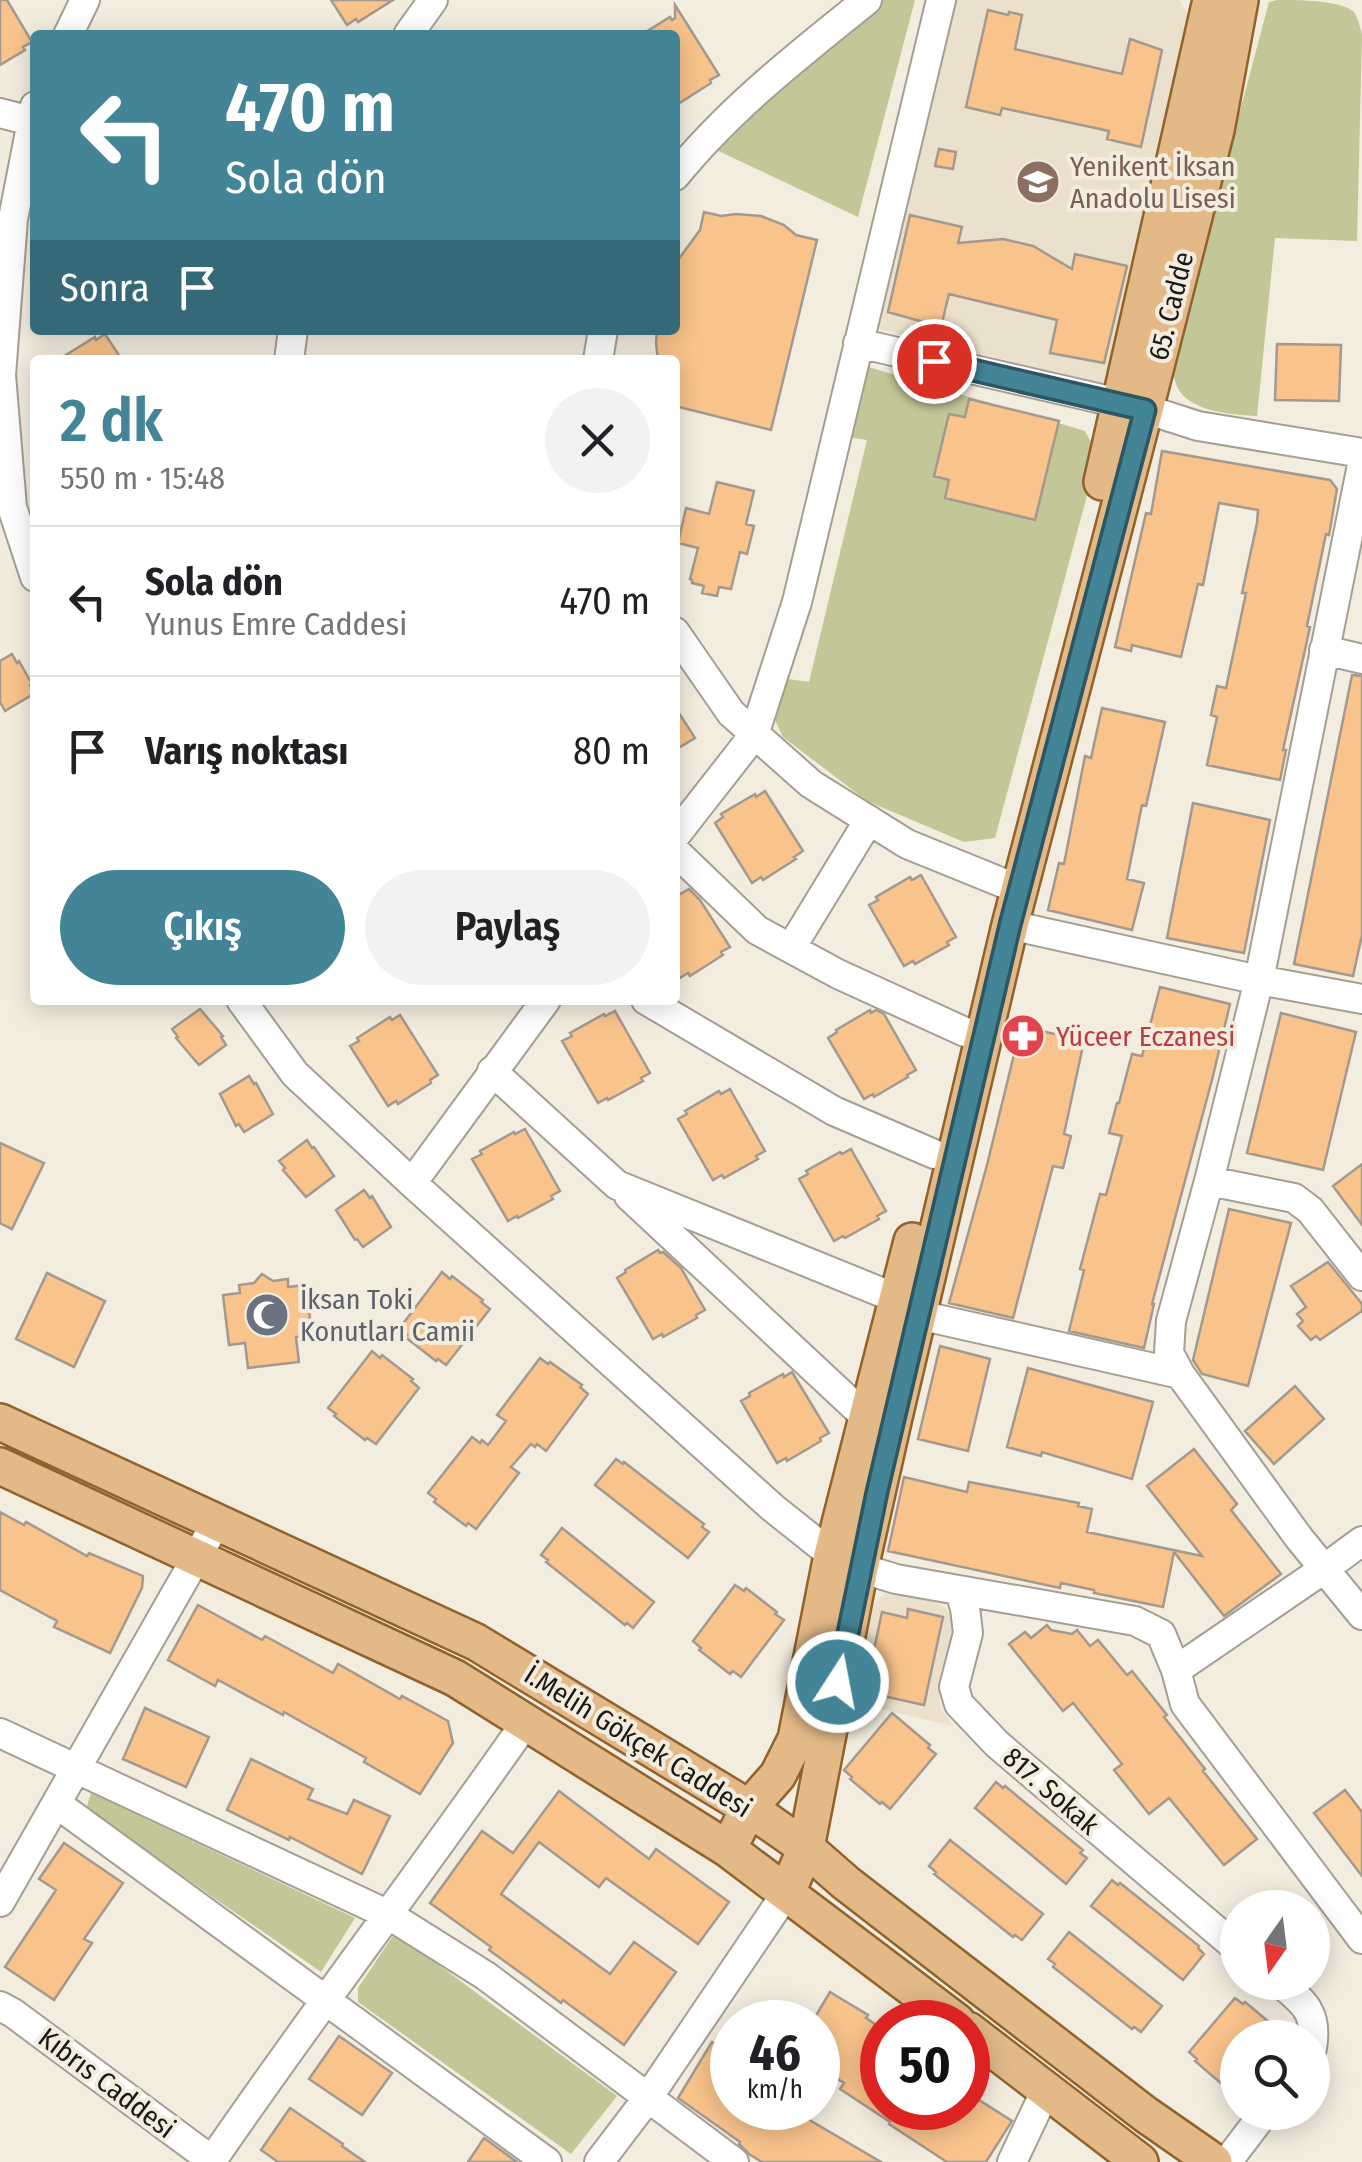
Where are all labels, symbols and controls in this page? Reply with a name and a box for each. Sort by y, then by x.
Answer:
text: 470 m [225,66,395,150]
icon: left [60,70,190,200]
place label: Yenikent İksan Anadolu Lisesi [1070,150,1236,215]
text: Sola dön [225,151,387,205]
school or university icon: Yenikent İksan Anadolu Lisesi [1015,159,1061,205]
street label: 65. Cadde [1142,248,1200,364]
icon: arrive [170,260,225,315]
text: Sonra [60,265,150,311]
pin [892,319,977,404]
icon: arrive [907,334,962,389]
text: 2 dk [60,385,163,457]
button: close [545,388,650,493]
text: 550 m · 15:48 [60,459,225,497]
text: Sola dön [145,559,283,605]
icon: left [60,574,115,629]
text: 470 m [559,578,650,624]
text: Yunus Emre Caddesi [145,605,407,643]
icon: arrive [60,724,115,779]
text: Varış noktası [145,728,348,774]
text: 80 m [573,728,650,774]
button: Çıkış [60,870,345,985]
button: Paylaş [365,870,650,985]
pharmacy icon: Yüceer Eczanesi [1000,1013,1046,1059]
place label: Yüceer Eczanesi [1056,1020,1235,1053]
place label: İksan Toki Konutları Camii [300,1283,475,1348]
mosque icon: İksan Toki Konutları Camii [244,1292,290,1338]
position arrow [786,1630,890,1734]
street label: İ.Melih Gökçek Caddesi [518,1658,758,1824]
street label: 817. Sokak [996,1740,1106,1842]
north arrow [1220,1890,1330,2000]
map controls [1220,1890,1330,2130]
speed limit sign: 50 [860,2000,990,2130]
button: search [1220,2020,1330,2130]
street label: Kıbrıs Caddesi [32,2021,182,2145]
text: 46 [749,2023,801,2083]
text: km/h [747,2075,803,2105]

